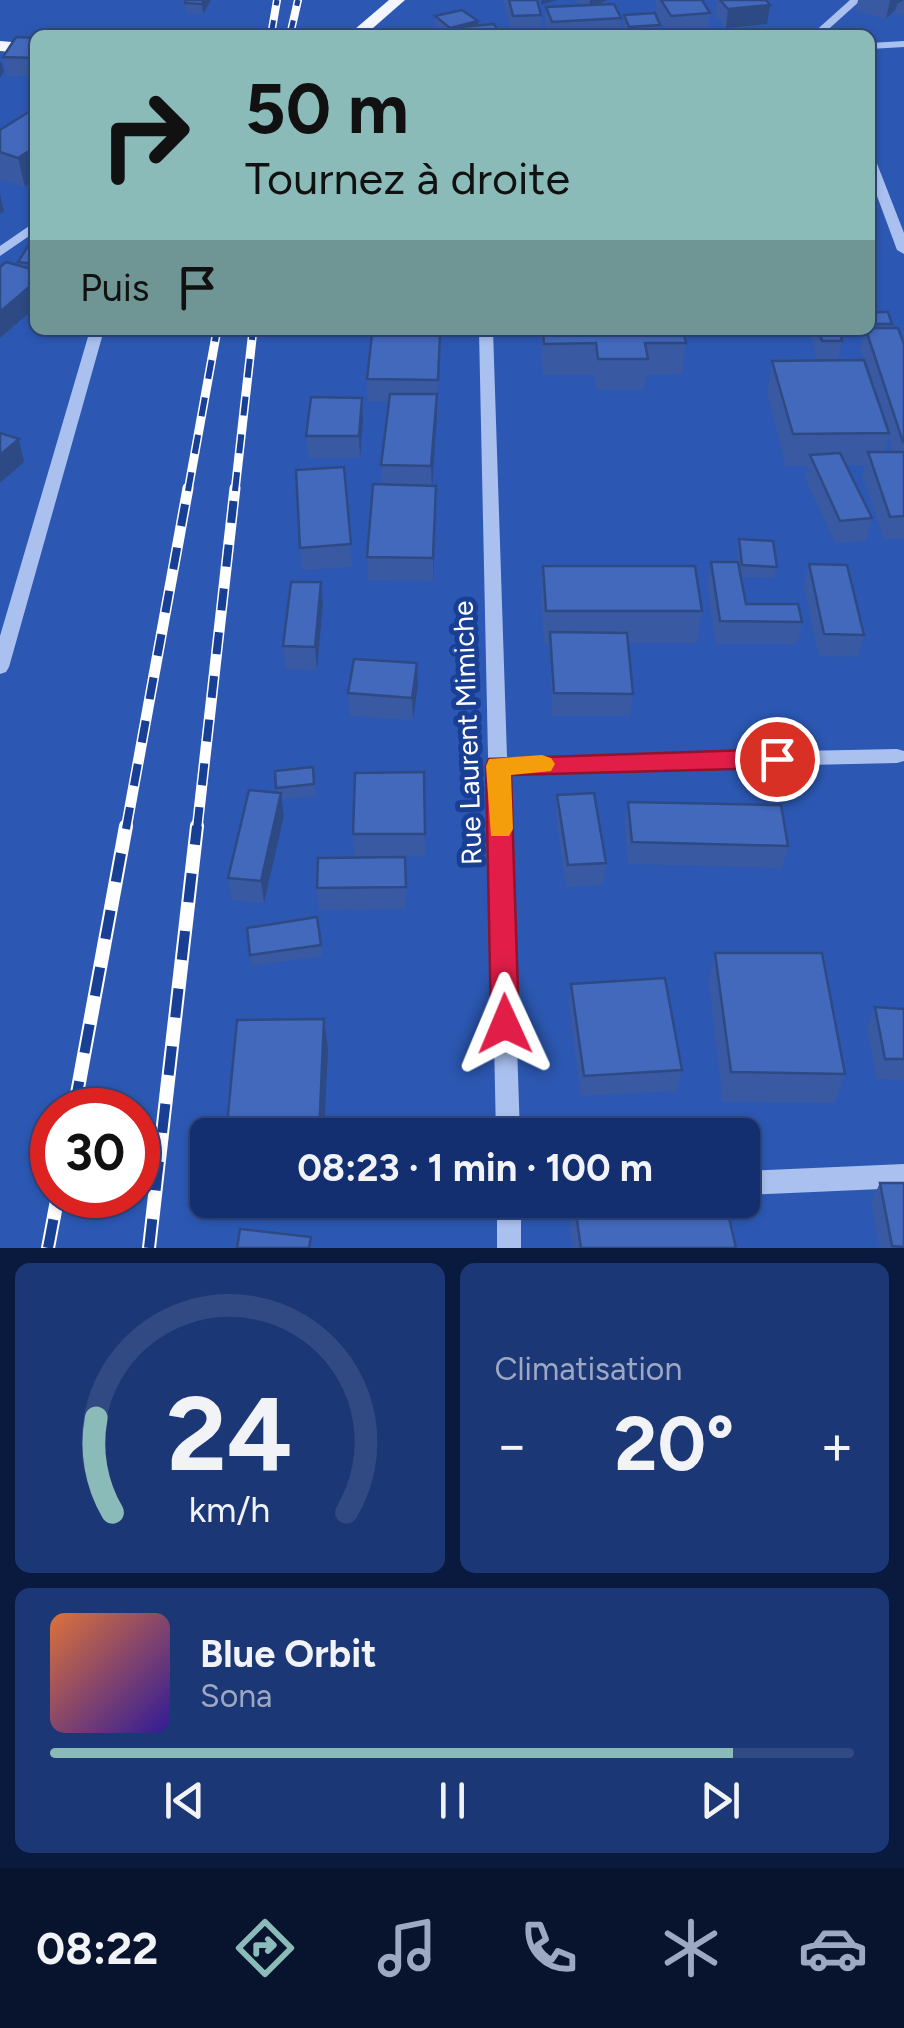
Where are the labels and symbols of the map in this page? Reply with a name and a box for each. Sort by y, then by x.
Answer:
street label: Rue Laurent Mimiche [445,600,489,866]
pin [735,717,820,802]
position arrow [453,972,557,1076]
speed limit sign: 30 [30,1088,160,1218]

